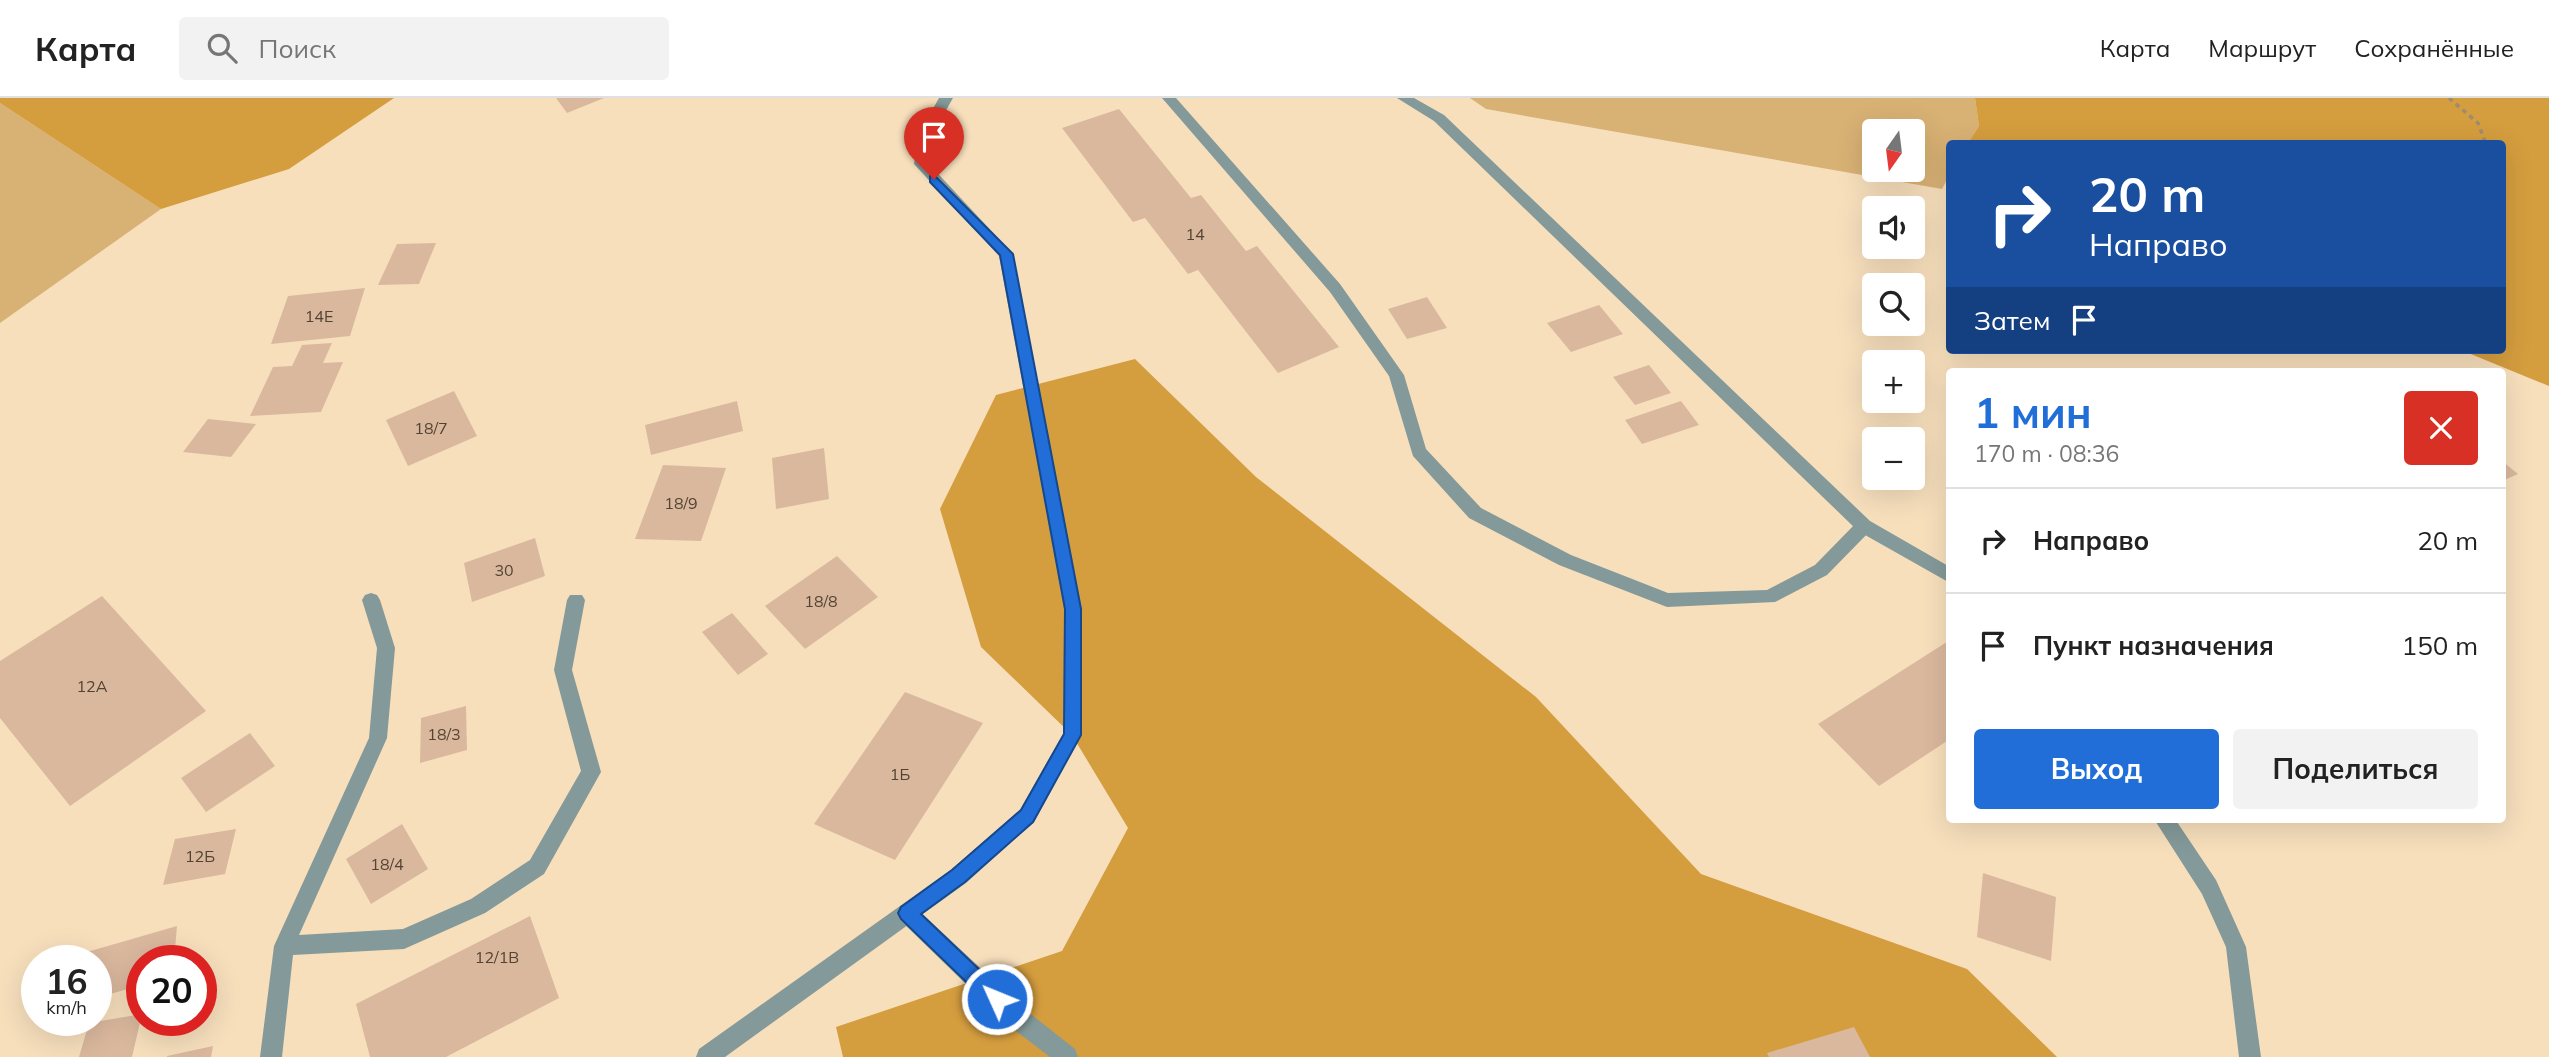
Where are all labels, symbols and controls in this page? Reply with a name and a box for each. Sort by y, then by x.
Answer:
search box [179,17,669,80]
text: Карта [35,28,137,69]
icon: search [203,29,241,67]
text: Поиск [259,32,336,65]
text: Карта [2100,33,2170,63]
text: Маршрут [2208,33,2316,63]
text: Сохранённые [2354,33,2514,63]
pin [904,107,964,179]
icon: arrive [915,118,953,156]
north arrow [1862,119,1925,182]
map controls [1862,119,1925,490]
text: 20 m [2089,163,2205,224]
icon: right [1974,168,2065,259]
button: sound [1862,196,1925,259]
house number: 14 [1185,224,1205,244]
text: Направо [2089,224,2228,264]
button: search [1862,273,1925,336]
icon: arrive [2065,301,2103,339]
text: Затем [1974,304,2051,337]
house number: 14Е [305,306,333,326]
button: + [1862,350,1925,413]
text: 1 мин [1974,386,2092,439]
button: close [2404,391,2478,465]
house number: 18/7 [414,418,448,438]
button: − [1862,427,1925,490]
text: 170 m · 08:36 [1974,439,2119,468]
house number: 18/9 [664,493,698,513]
icon: right [1974,522,2012,560]
text: Направо [2033,524,2149,557]
text: 20 m [2417,524,2478,557]
house number: 30 [494,560,514,580]
house number: 18/8 [804,591,838,611]
icon: arrive [1974,627,2012,665]
text: Пункт назначения [2033,629,2274,662]
text: 150 m [2402,629,2478,662]
house number: 12А [77,676,108,696]
house number: 18/3 [427,724,461,744]
button: Выход [1974,729,2219,809]
button: Поделиться [2233,729,2478,809]
house number: 1Б [890,764,910,784]
house number: 12Б [185,846,215,866]
house number: 18/4 [370,854,404,874]
speed limit sign: 20 [126,945,217,1036]
house number: 12/1В [475,947,519,967]
text: 16 [45,959,88,1003]
position arrow [960,962,1034,1036]
text: km/h [46,996,87,1019]

